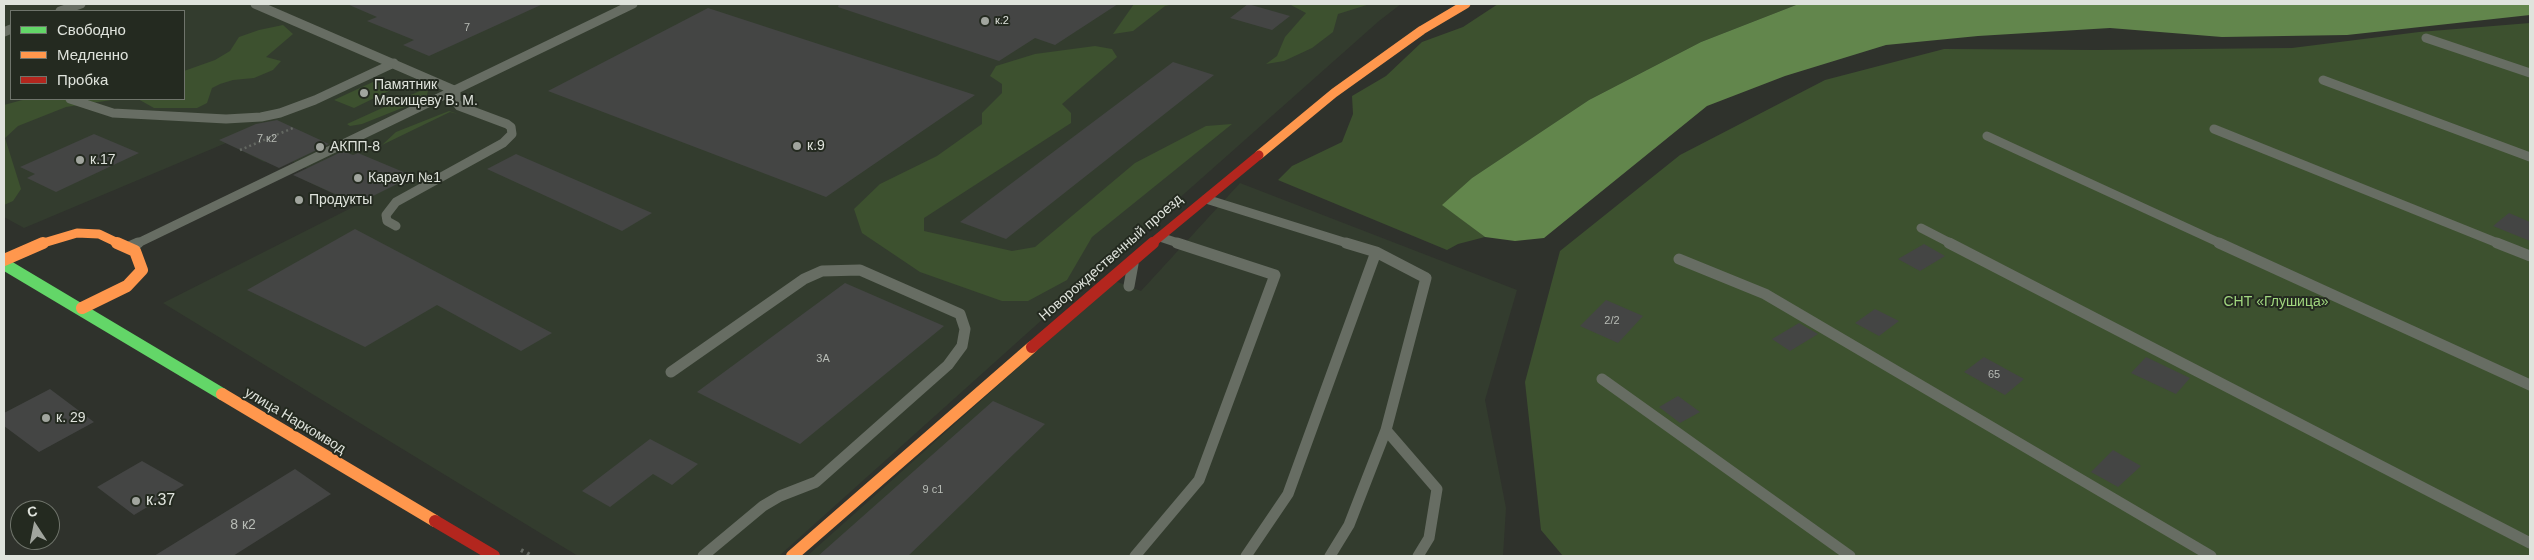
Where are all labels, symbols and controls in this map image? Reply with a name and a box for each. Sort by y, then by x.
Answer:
legend [10,10,185,100]
place label: к.2 [995,14,1009,28]
marker: к.2 [979,15,991,27]
text: Свободно [57,21,126,38]
house number: 7 [464,21,470,35]
text: Медленно [57,46,128,63]
text: Пробка [57,71,108,88]
place label: Памятник Мясищеву В. М. [374,77,478,110]
marker: Памятник Мясищеву В. М. [358,87,370,99]
house number: 7 к2 [257,132,277,146]
place label: к.9 [807,138,825,154]
place label: АКПП-8 [330,139,380,155]
marker: к.9 [791,140,803,152]
marker: АКПП-8 [314,141,326,153]
place label: к.17 [90,152,116,168]
marker: к.17 [74,154,86,166]
place label: Караул №1 [368,170,441,186]
marker: Караул №1 [352,172,364,184]
street label: Новорождественный проезд [1036,191,1186,325]
place label: Продукты [309,192,372,208]
marker: Продукты [293,194,305,206]
park label: СНТ «Глушица» [2223,294,2329,310]
house number: 2/2 [1604,314,1620,328]
house number: 3А [816,352,830,366]
house number: 65 [1988,368,2000,382]
street label: улица Наркомвод [242,384,348,458]
place label: к. 29 [56,410,85,426]
marker: к. 29 [40,412,52,424]
house number: 9 с1 [923,483,943,497]
place label: к.37 [146,491,175,511]
marker: к.37 [130,495,142,507]
north arrow [10,500,60,550]
text: С [26,502,39,520]
house number: 8 к2 [230,517,256,533]

